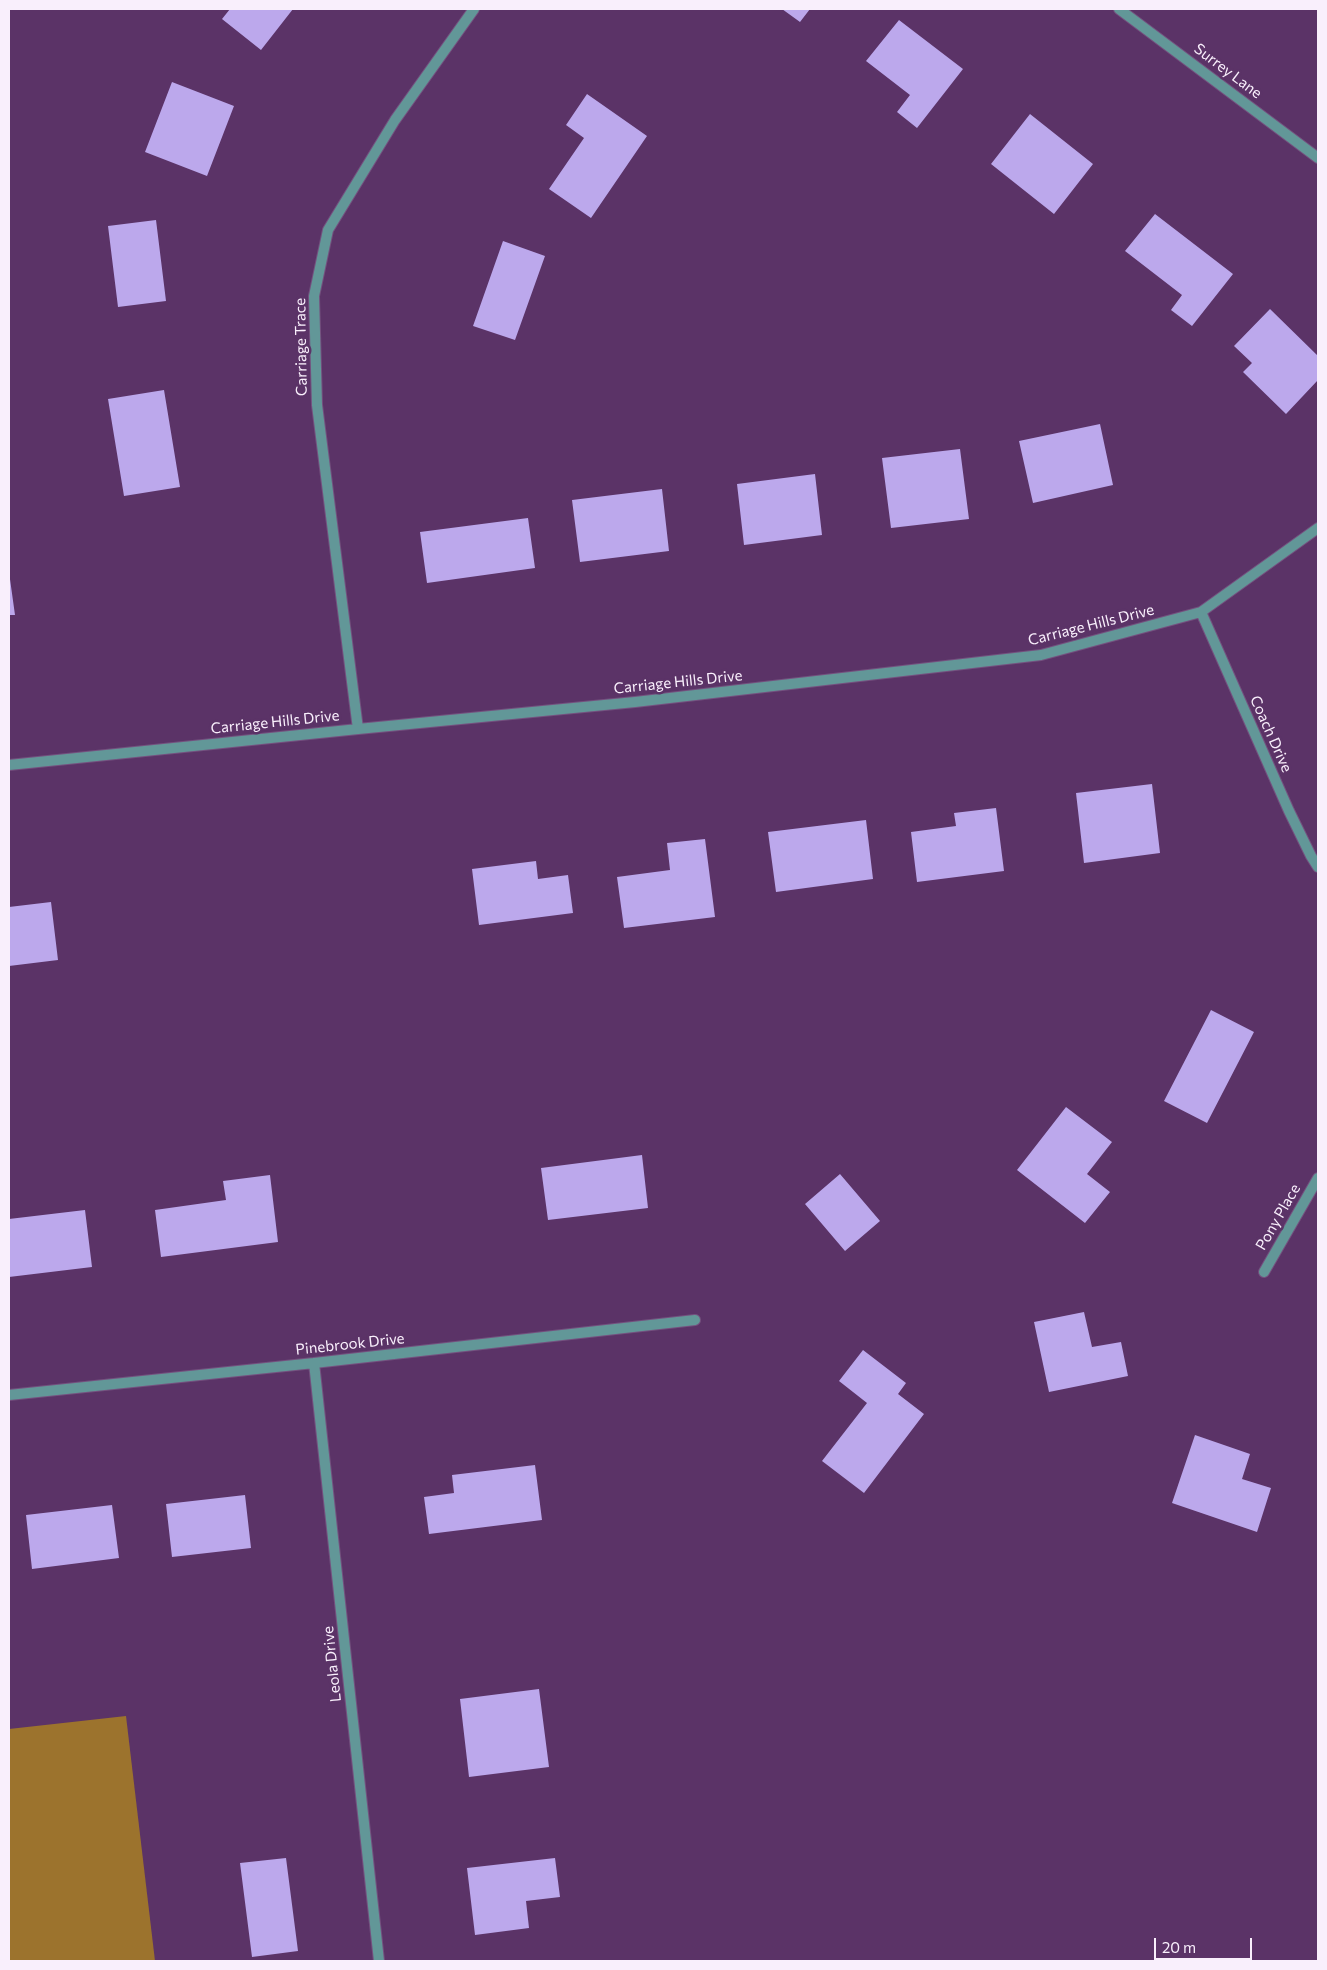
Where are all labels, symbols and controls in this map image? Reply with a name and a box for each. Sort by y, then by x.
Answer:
street label: Surrey Lane [1191,40,1265,102]
street label: Carriage Trace [291,298,311,396]
street label: Carriage Hills Drive [1026,601,1156,649]
street label: Carriage Hills Drive [613,666,743,698]
street label: Coach Drive [1246,693,1296,775]
street label: Carriage Hills Drive [210,706,340,738]
street label: Pony Place [1252,1181,1304,1253]
street label: Pinebrook Drive [295,1329,405,1359]
street label: Leola Drive [319,1625,345,1703]
scale bar [1157,1928,1254,1960]
text: 20 m [1162,1938,1196,1956]

